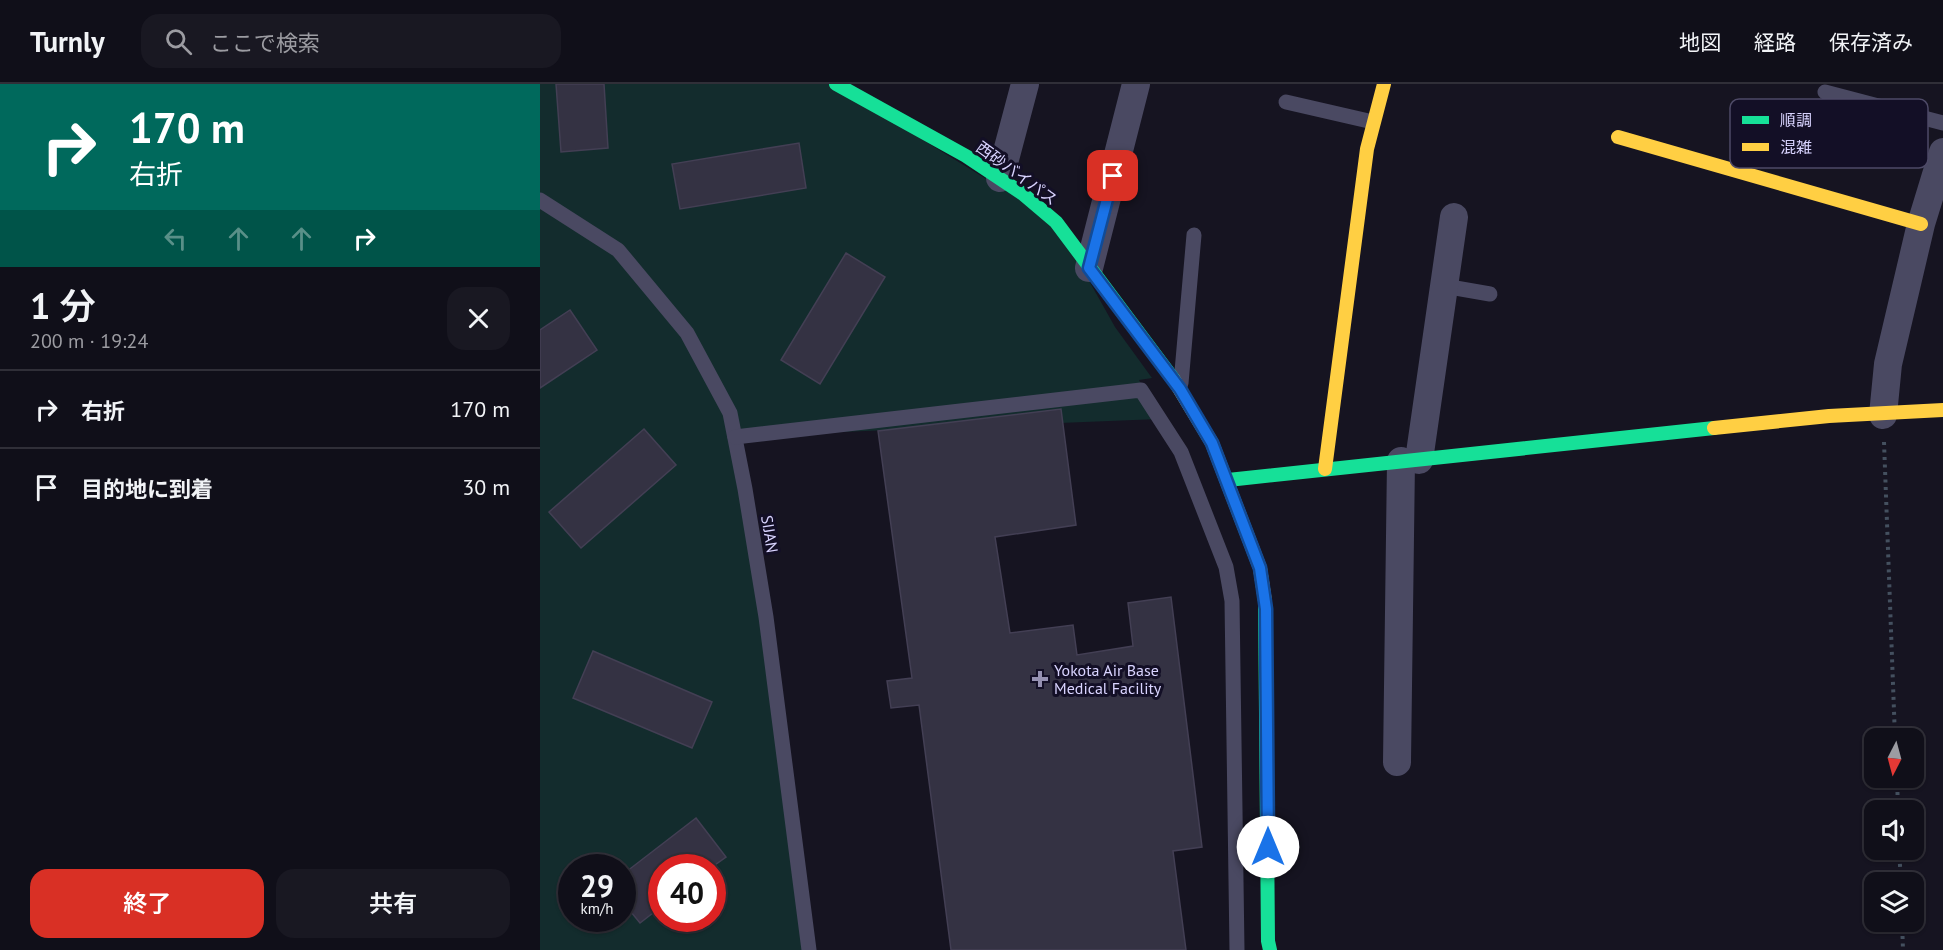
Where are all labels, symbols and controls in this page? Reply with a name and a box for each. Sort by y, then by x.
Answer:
search box [141,14,561,68]
text: Turnly [30,23,105,60]
icon: search [162,25,195,58]
text: ここで検索 [210,29,320,57]
text: 地図 [1679,29,1721,56]
text: 経路 [1754,29,1796,56]
text: 保存済み [1829,29,1913,56]
legend [1730,99,1928,168]
text: 170 m [129,100,245,155]
icon: right [30,108,108,186]
text: 順調 [1780,110,1812,130]
street label: 西砂バイパス [972,137,1062,209]
text: 混雑 [1780,137,1812,157]
pin [1087,150,1138,201]
text: 右折 [129,157,183,191]
icon: arrive [1096,159,1129,192]
icon: left [159,222,192,255]
icon: ahead [222,222,255,255]
icon: ahead [285,222,318,255]
icon: right [348,222,381,255]
text: 1 分 [30,282,96,329]
button: close [447,287,510,350]
text: 200 m · 19:24 [30,328,148,354]
icon: right [30,393,63,426]
text: 170 m [450,395,510,423]
text: 右折 [81,397,125,425]
icon: arrive [30,471,63,504]
text: 30 m [462,473,510,501]
text: 目的地に到着 [81,475,213,503]
street label: SIJAN [757,514,783,554]
place label: Yokota Air Base Medical Facility [1054,660,1162,698]
marker: Yokota Air Base Medical Facility [1031,670,1049,688]
north arrow [1864,728,1924,788]
map controls [1864,728,1924,932]
button: sound [1864,800,1924,860]
position arrow [1236,815,1300,879]
speed limit sign: 40 [648,854,726,932]
text: 29 [580,866,614,905]
button: 終了 [30,869,264,938]
button: 共有 [276,869,510,938]
button: layers [1864,872,1924,932]
text: km/h [581,899,613,918]

